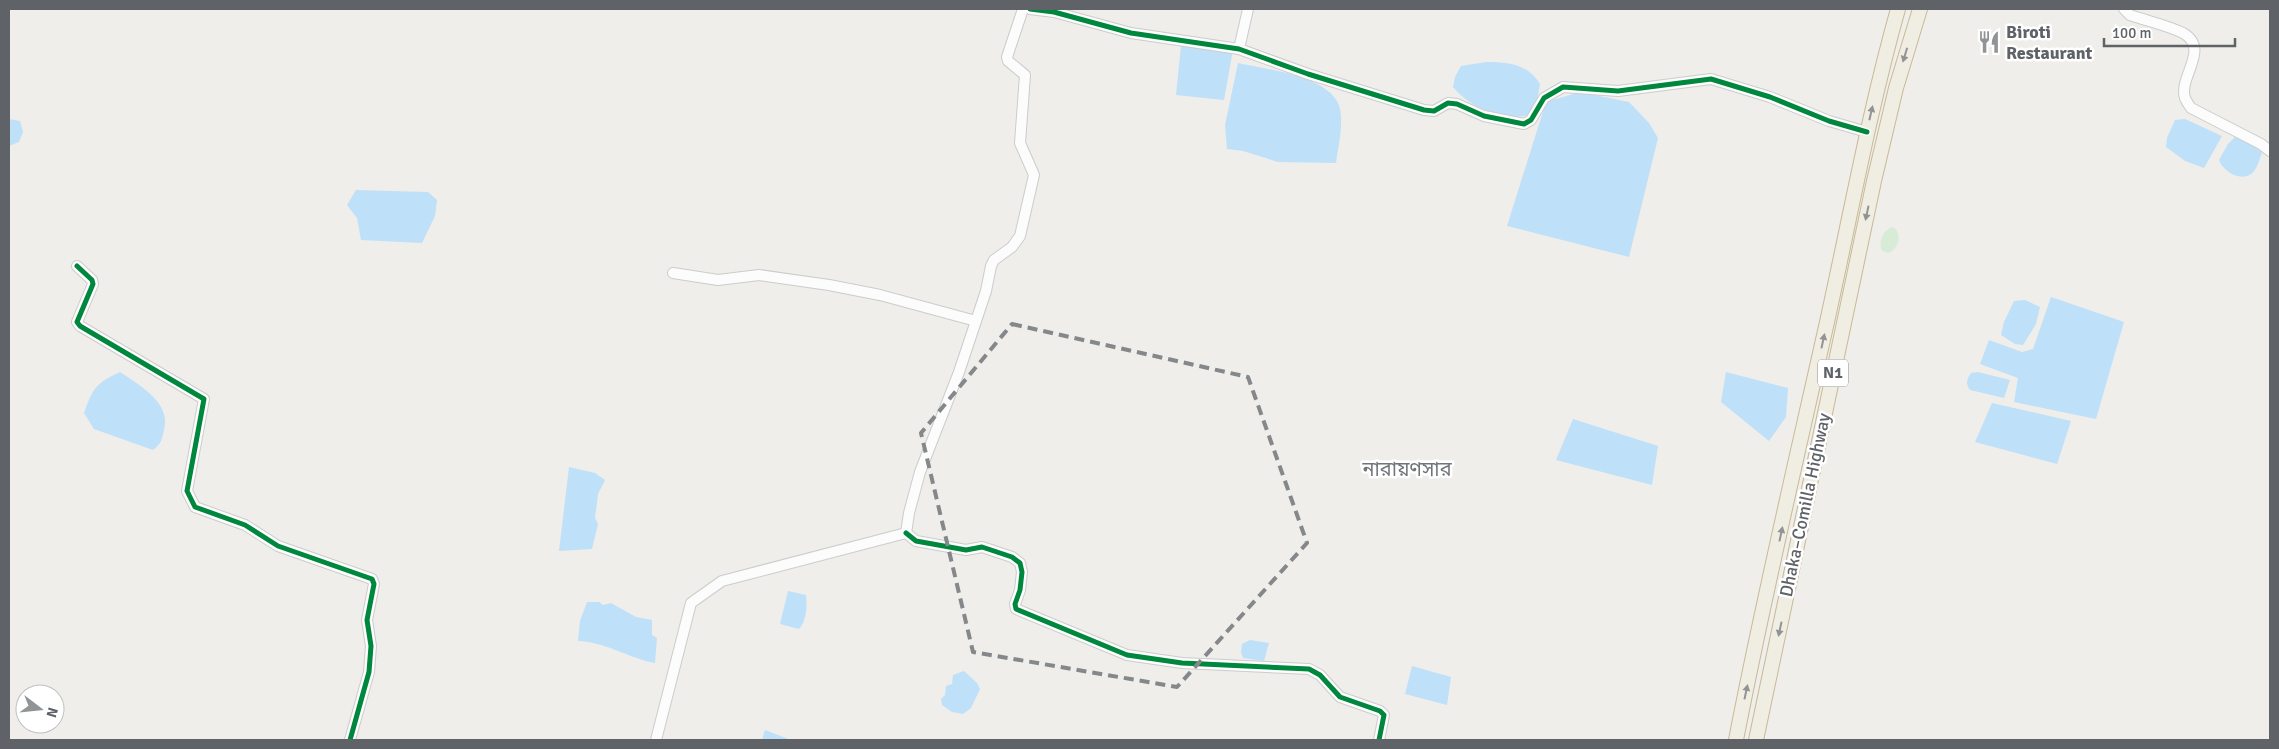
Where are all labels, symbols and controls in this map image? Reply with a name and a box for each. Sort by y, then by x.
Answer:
scale bar [2104,15,2235,47]
place label: Biroti Restaurant [2006,21,2093,64]
text: 100 m [2112,24,2152,42]
restaurant icon: Biroti Restaurant [1976,29,2002,55]
one-way arrow [1901,48,1909,63]
one-way arrow [1867,106,1875,121]
one-way arrow [1863,206,1871,221]
one-way arrow [1819,333,1827,348]
road number: N1 [1818,359,1848,386]
street label: Dhaka–Comilla Highway [1775,411,1835,599]
district label: নারায়ণসার [1361,457,1453,482]
one-way arrow [1777,525,1785,541]
one-way arrow [1775,622,1783,638]
north arrow [15,684,65,734]
one-way arrow [1742,684,1750,700]
text: N [43,705,62,719]

